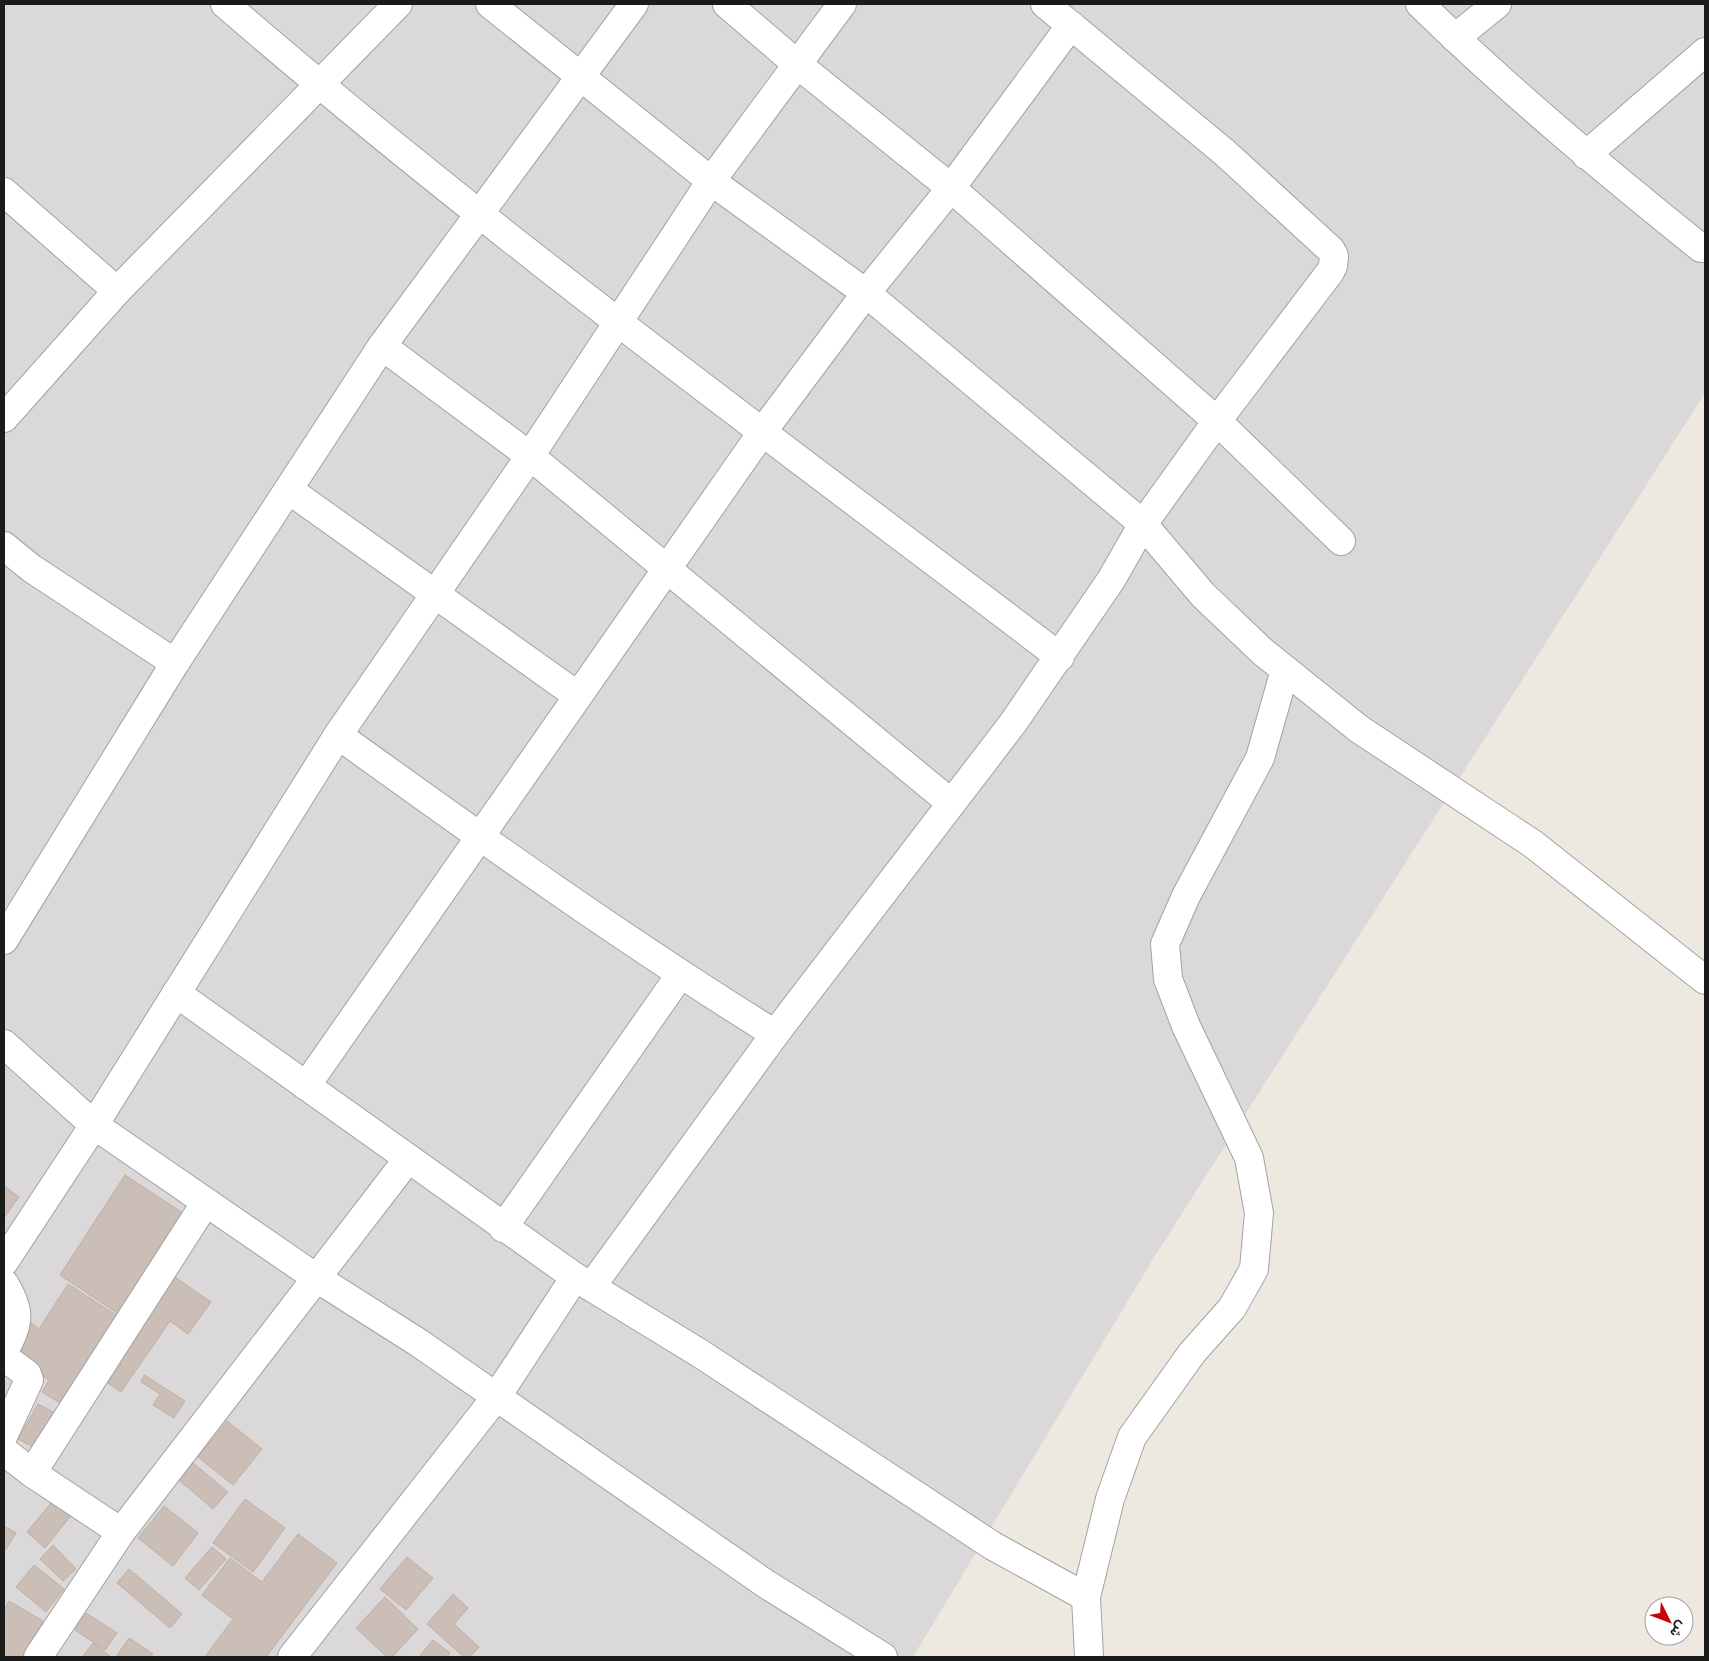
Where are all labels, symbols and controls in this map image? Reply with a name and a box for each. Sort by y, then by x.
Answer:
north arrow [1644,1596,1694,1646]
text: ش [1665,1617,1692,1643]

